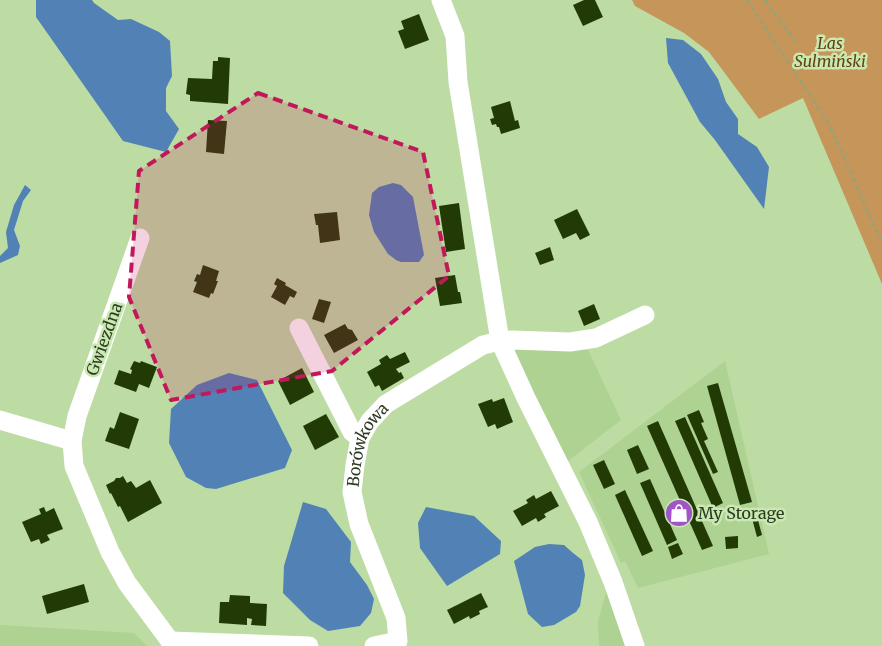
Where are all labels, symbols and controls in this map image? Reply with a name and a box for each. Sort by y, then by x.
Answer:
park label: Las Sulmiński [794,33,866,71]
street label: Gwiezdna [82,299,127,378]
street label: Borówkowa [343,398,392,488]
shop icon: My Storage [664,498,694,528]
place label: My Storage [698,503,784,523]

